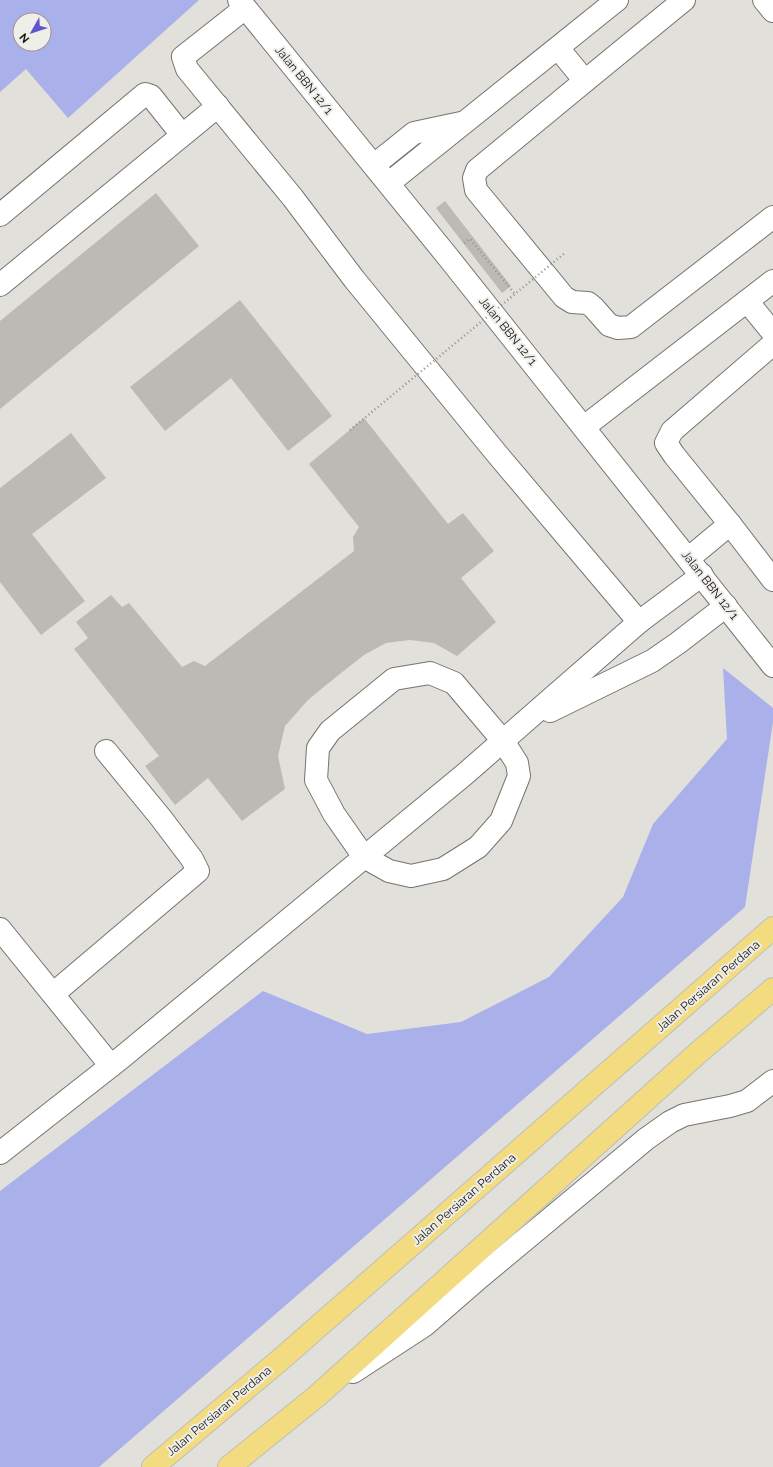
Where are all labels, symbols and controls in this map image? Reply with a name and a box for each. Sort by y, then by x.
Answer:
north arrow [12,12,52,52]
text: N [17,31,32,45]
street label: Jalan BBN 12/1 [272,43,336,117]
street label: Jalan BBN 12/1 [476,294,540,368]
street label: Jalan BBN 12/1 [679,548,741,622]
street label: Jalan Persiaran Perdana [653,937,763,1035]
street label: Jalan Persiaran Perdana [409,1150,519,1248]
street label: Jalan Persiaran Perdana [164,1363,274,1459]

